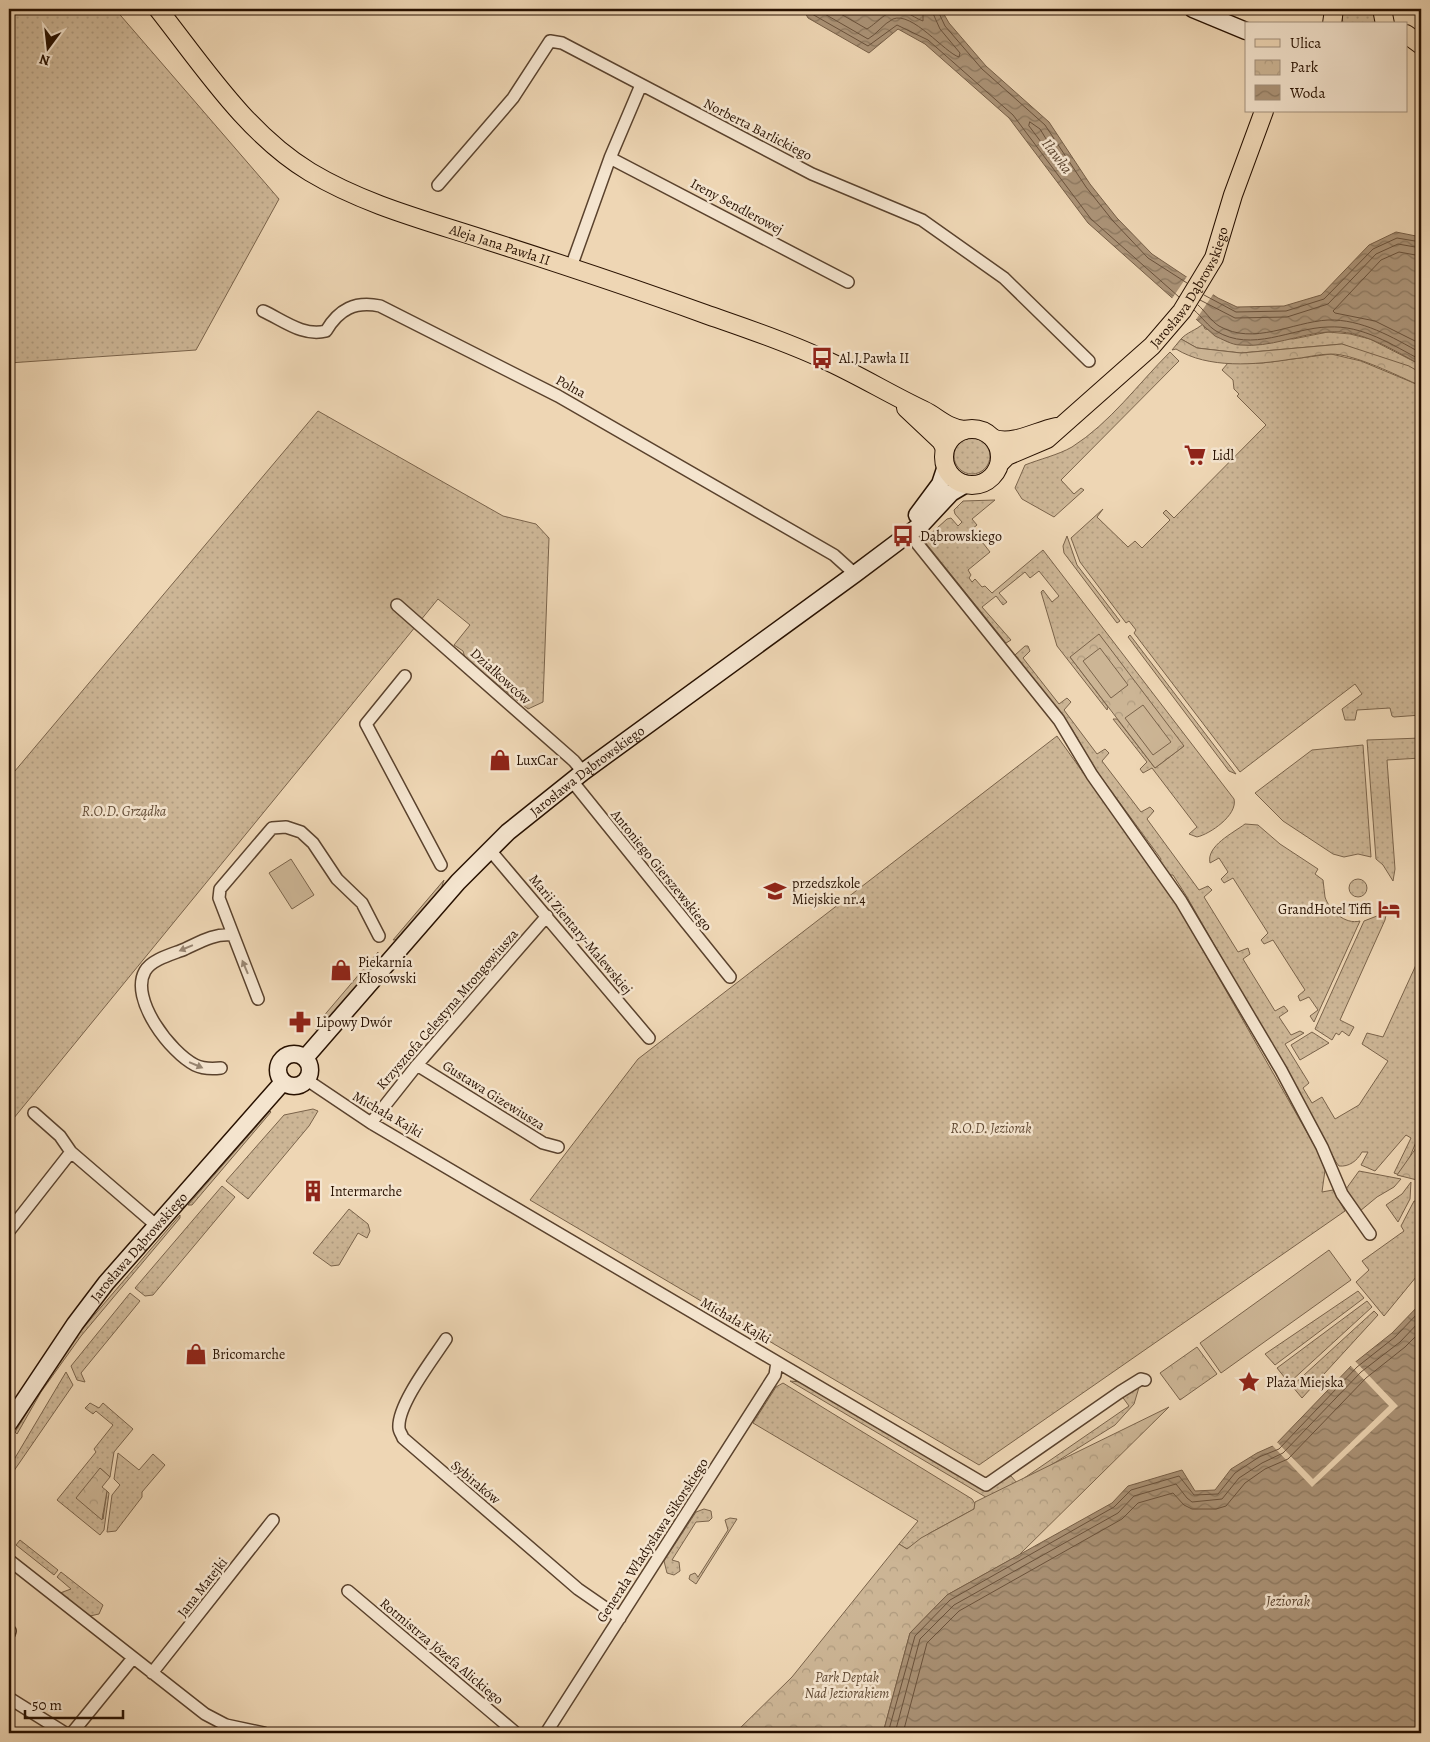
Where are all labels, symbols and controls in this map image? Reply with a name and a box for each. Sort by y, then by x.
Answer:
north arrow [22,22,72,72]
legend [1245,22,1408,112]
text: Ulica [1290,33,1321,53]
text: N [37,50,52,71]
text: Park [1290,57,1319,77]
text: Woda [1289,83,1325,103]
street label: Norberta Barlickiego [700,94,815,165]
water label: Iławka [1037,134,1077,178]
street label: Ireny Sendlerowej [687,174,786,239]
street label: Aleja Jana Pawła II [446,220,553,270]
street label: Jarosława Dąbrowskiego [1146,225,1233,352]
bus stop icon: Al.J.Pawła II [809,345,835,371]
place label: Al.J.Pawła II [838,349,909,368]
street label: Polna [552,370,590,403]
supermarket icon: Lidl [1182,442,1208,468]
place label: Lidl [1212,446,1235,465]
bus stop icon: Dąbrowskiego [890,523,916,549]
place label: Dąbrowskiego [920,527,1002,546]
street label: Działkowców [466,644,535,709]
street label: Jarosława Dąbrowskiego [526,721,649,821]
shop icon: LuxCar [487,747,513,773]
place label: LuxCar [516,751,559,770]
park label: R.O.D. Grządka [82,802,167,821]
street label: Antoniego Gierszewskiego [606,805,717,935]
street label: Marii Zientary-Malewskiej [525,870,637,999]
place label: przedszkole Miejskie nr.4 [792,874,866,909]
school or university icon: przedszkole Miejskie nr.4 [762,878,788,904]
hotel icon: GrandHotel Tiffi [1376,896,1402,922]
place label: GrandHotel Tiffi [1278,900,1372,919]
street label: Krzysztofa Celestyna Mrongowiusza [372,924,523,1094]
one-way arrow [179,945,193,953]
place label: Piekarnia Kłosowski [358,953,416,988]
shop icon: Piekarnia Kłosowski [328,957,354,983]
one-way arrow [241,959,249,974]
pharmacy icon: Lipowy Dwór [287,1009,313,1035]
place label: Lipowy Dwór [316,1013,393,1032]
street label: Gustawa Gizewiusza [439,1056,549,1135]
one-way arrow [189,1061,203,1069]
street label: Michała Kajki [349,1087,426,1142]
park label: R.O.D. Jeziorak [950,1119,1032,1138]
building icon: Intermarche [300,1178,326,1204]
place label: Intermarche [330,1182,402,1201]
street label: Jarosława Dąbrowskiego [86,1188,192,1306]
street label: Michała Kajki [697,1293,774,1348]
shop icon: Bricomarche [183,1341,209,1367]
place label: Bricomarche [212,1345,285,1364]
place icon: Plaża Miejska [1236,1369,1262,1395]
place label: Plaża Miejska [1266,1373,1344,1392]
street label: Generała Władysława Sikorskiego [592,1454,713,1626]
street label: Sybiraków [447,1456,505,1509]
street label: Jana Matejki [173,1553,232,1621]
water label: Jeziorak [1265,1591,1310,1611]
street label: Rotmistrza Józefa Alickiego [376,1594,508,1709]
park label: Park Deptak Nad Jeziorakiem [805,1668,889,1703]
scale bar [25,1687,122,1719]
text: 50 m [32,1695,62,1715]

